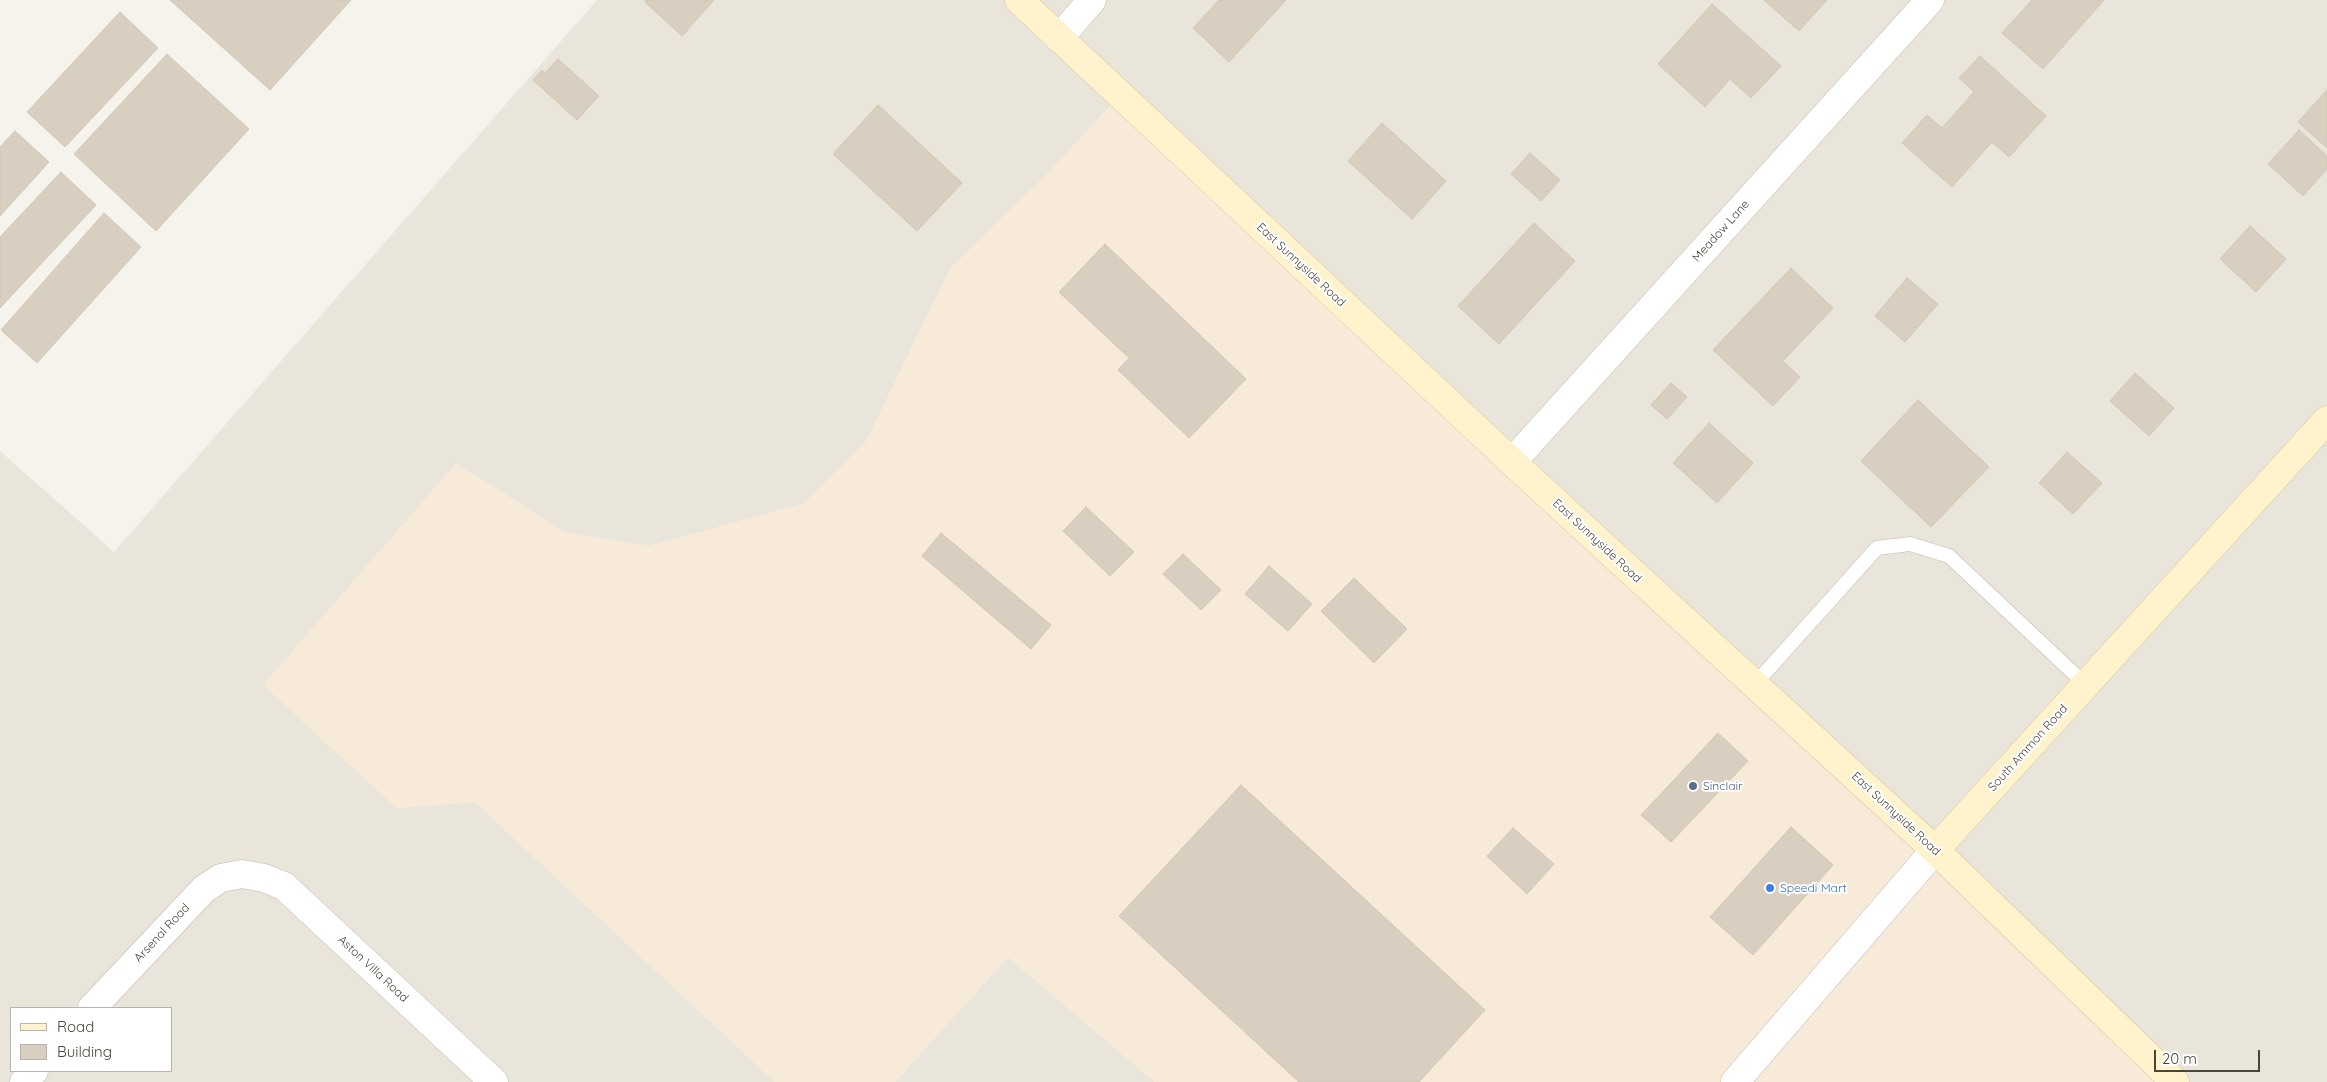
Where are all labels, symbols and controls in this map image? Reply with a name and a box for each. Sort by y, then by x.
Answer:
street label: Meadow Lane [1689,197,1753,265]
street label: East Sunnyside Road [1254,220,1348,310]
street label: East Sunnyside Road [1550,496,1644,586]
street label: South Ammon Road [1985,702,2071,794]
street label: East Sunnyside Road [1849,769,1943,859]
place label: Sinclair [1703,779,1743,793]
marker: Sinclair [1687,780,1699,792]
place label: Speedi Mart [1780,881,1847,895]
marker: Speedi Mart [1764,882,1776,894]
street label: Arsenal Road [131,901,193,965]
street label: Aston Villa Road [335,933,411,1005]
legend [10,1007,172,1072]
text: Road [57,1017,94,1036]
scale bar [2157,1040,2263,1072]
text: Building [57,1042,112,1061]
text: 20 m [2162,1049,2197,1068]

